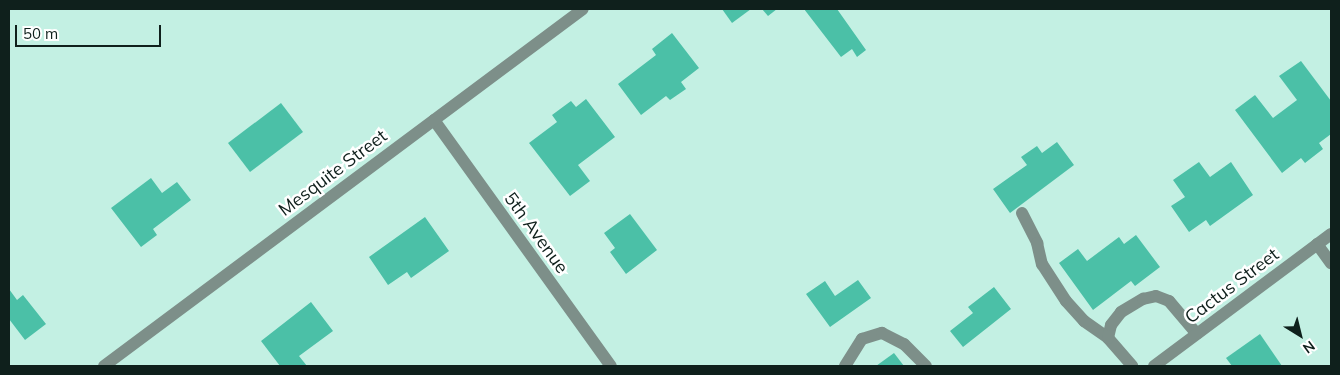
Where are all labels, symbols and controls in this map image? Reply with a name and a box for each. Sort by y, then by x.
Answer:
scale bar [18,15,164,47]
text: 50 m [23,24,58,43]
street label: Mesquite Street [275,125,391,221]
street label: 5th Avenue [499,188,573,278]
street label: Cactus Street [1181,244,1283,328]
north arrow [1275,310,1325,360]
text: N [1299,337,1318,358]

